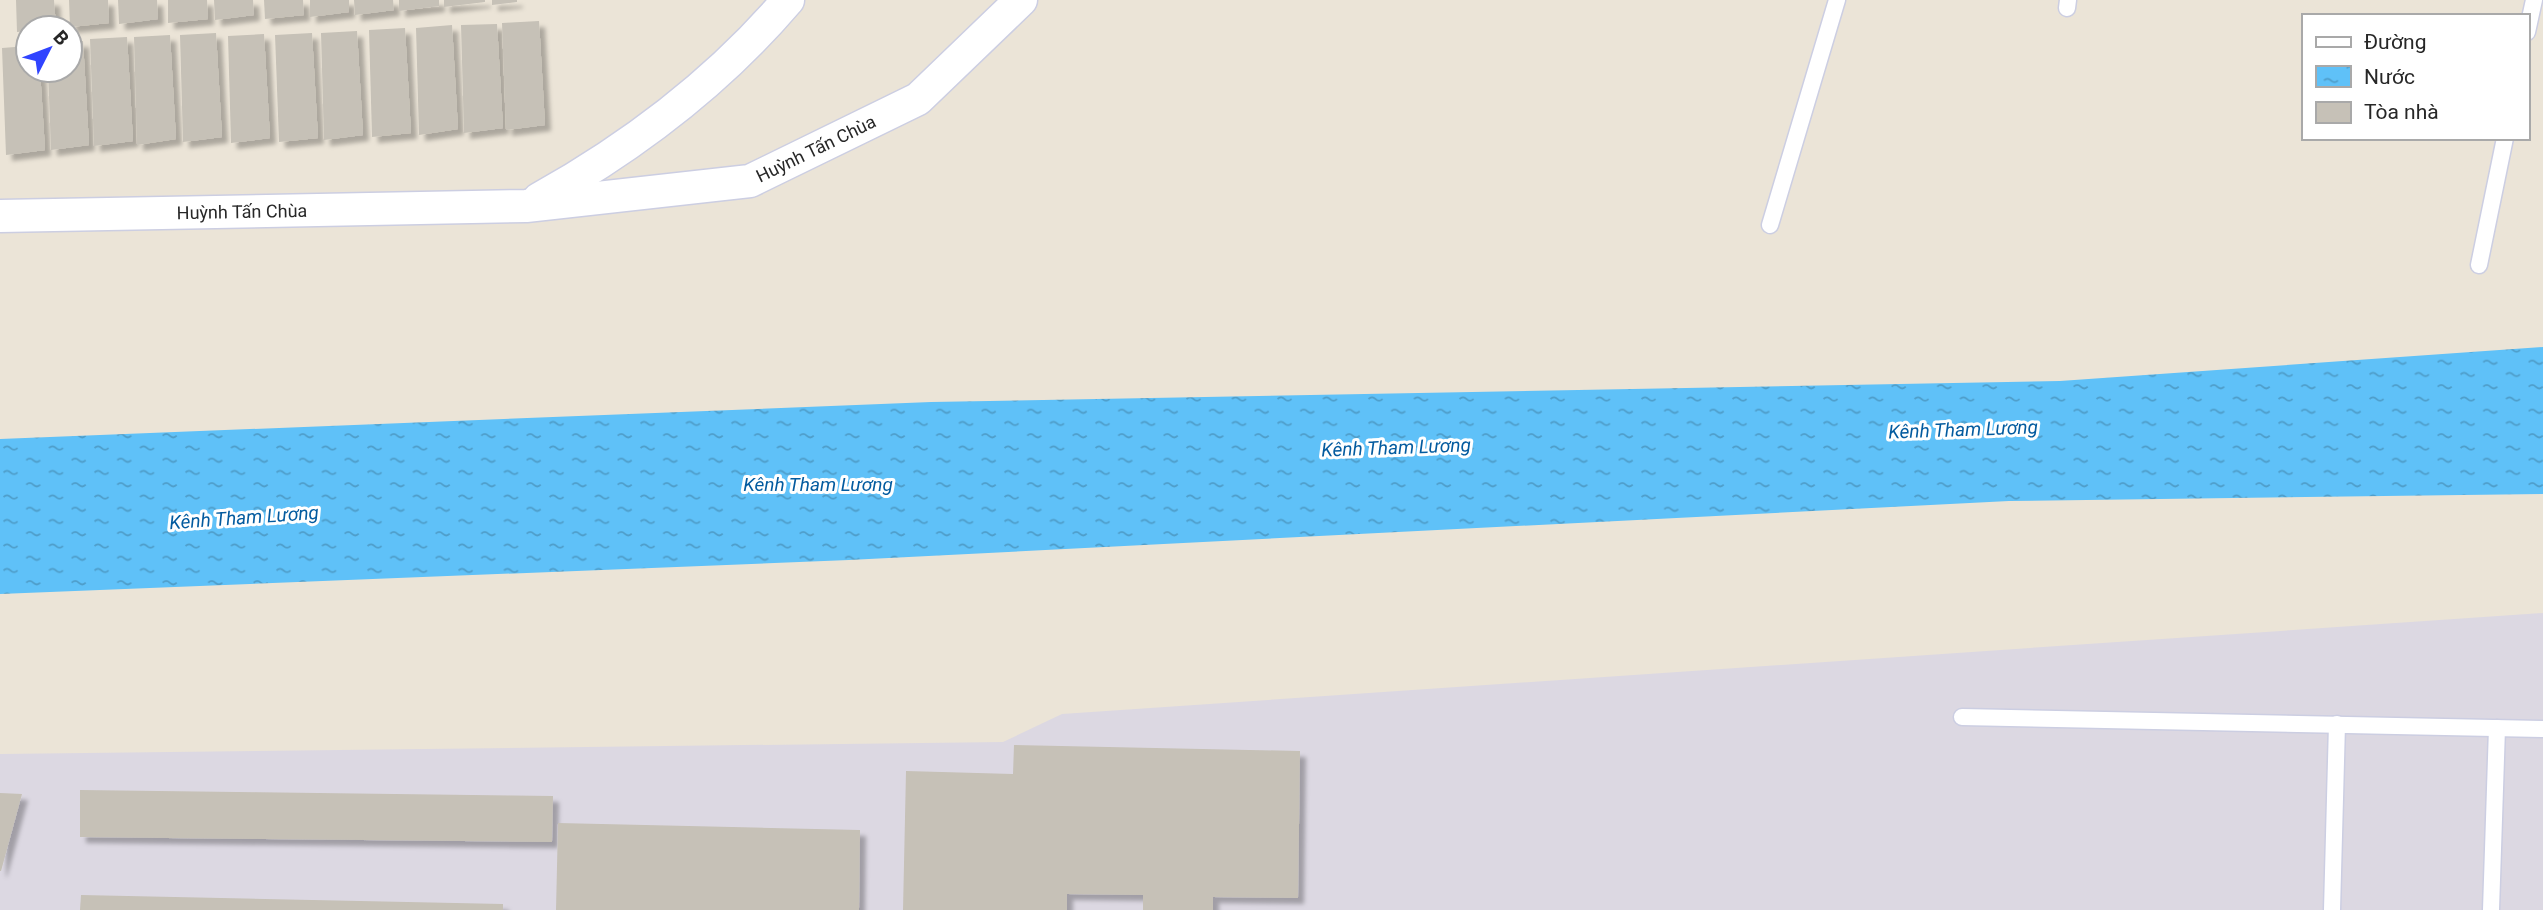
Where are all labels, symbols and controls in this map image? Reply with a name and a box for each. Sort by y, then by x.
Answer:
north arrow [14,14,84,84]
legend [2302,14,2529,140]
text: B [49,26,74,50]
text: Đường [2364,30,2426,54]
text: Nước [2364,65,2415,89]
text: Tòa nhà [2364,100,2439,124]
street label: Huỳnh Tấn Chùa [753,110,879,187]
street label: Huỳnh Tấn Chùa [177,200,307,223]
water label: Kênh Tham Lương [1888,415,2038,444]
water label: Kênh Tham Lương [1321,433,1471,462]
water label: Kênh Tham Lương [743,473,893,496]
water label: Kênh Tham Lương [169,501,320,534]

